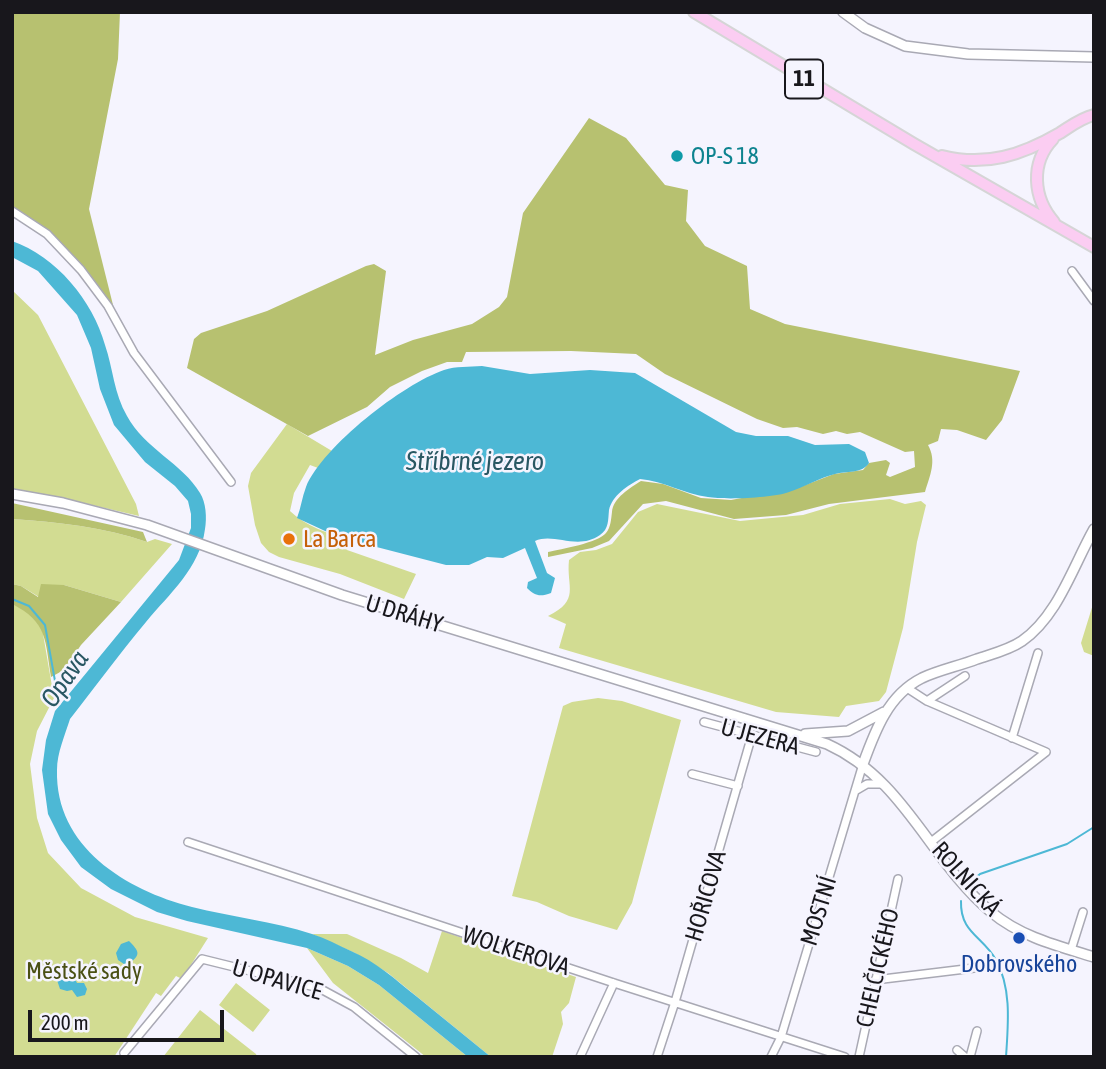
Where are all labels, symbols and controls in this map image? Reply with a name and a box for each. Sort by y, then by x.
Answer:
road number: 11 [785,60,823,99]
place label: OP-S 18 [691,142,759,170]
marker: OP-S 18 [669,148,685,164]
water label: Stříbrné jezero [406,446,544,478]
place label: La Barca [303,525,376,553]
marker: La Barca [281,531,297,547]
street label: U DRÁHY [362,589,446,639]
water label: Opava [34,645,96,713]
street label: U JEZERA [718,713,802,761]
street label: ROLNICKÁ [925,836,1007,922]
street label: HOŘICOVA [679,847,733,945]
street label: MOSTNÍ [795,873,843,949]
street label: CHELČICKÉHO [850,906,906,1030]
street label: WOLKEROVA [459,920,573,982]
marker: Dobrovského [1011,930,1027,946]
place label: Dobrovského [961,950,1077,978]
street label: U OPAVICE [229,953,325,1007]
park label: Městské sady [26,957,142,985]
scale bar [32,996,228,1040]
text: 200 m [41,1010,89,1034]

